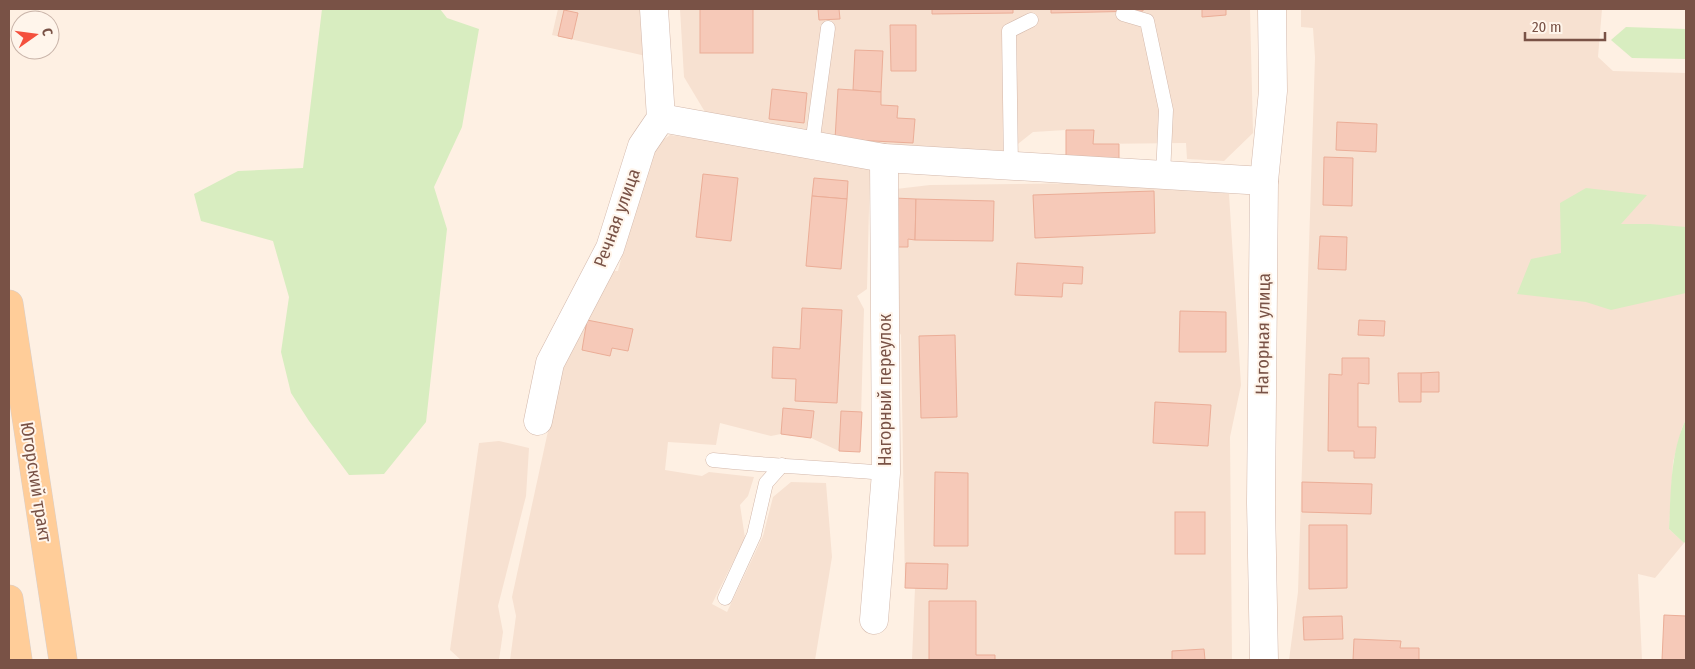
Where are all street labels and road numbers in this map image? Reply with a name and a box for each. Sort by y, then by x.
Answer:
street label: Речная улица [589,166,645,270]
street label: Нагорная улица [1251,273,1275,395]
street label: Нагорный переулок [874,313,896,466]
street label: Югорский тракт [16,420,56,544]

